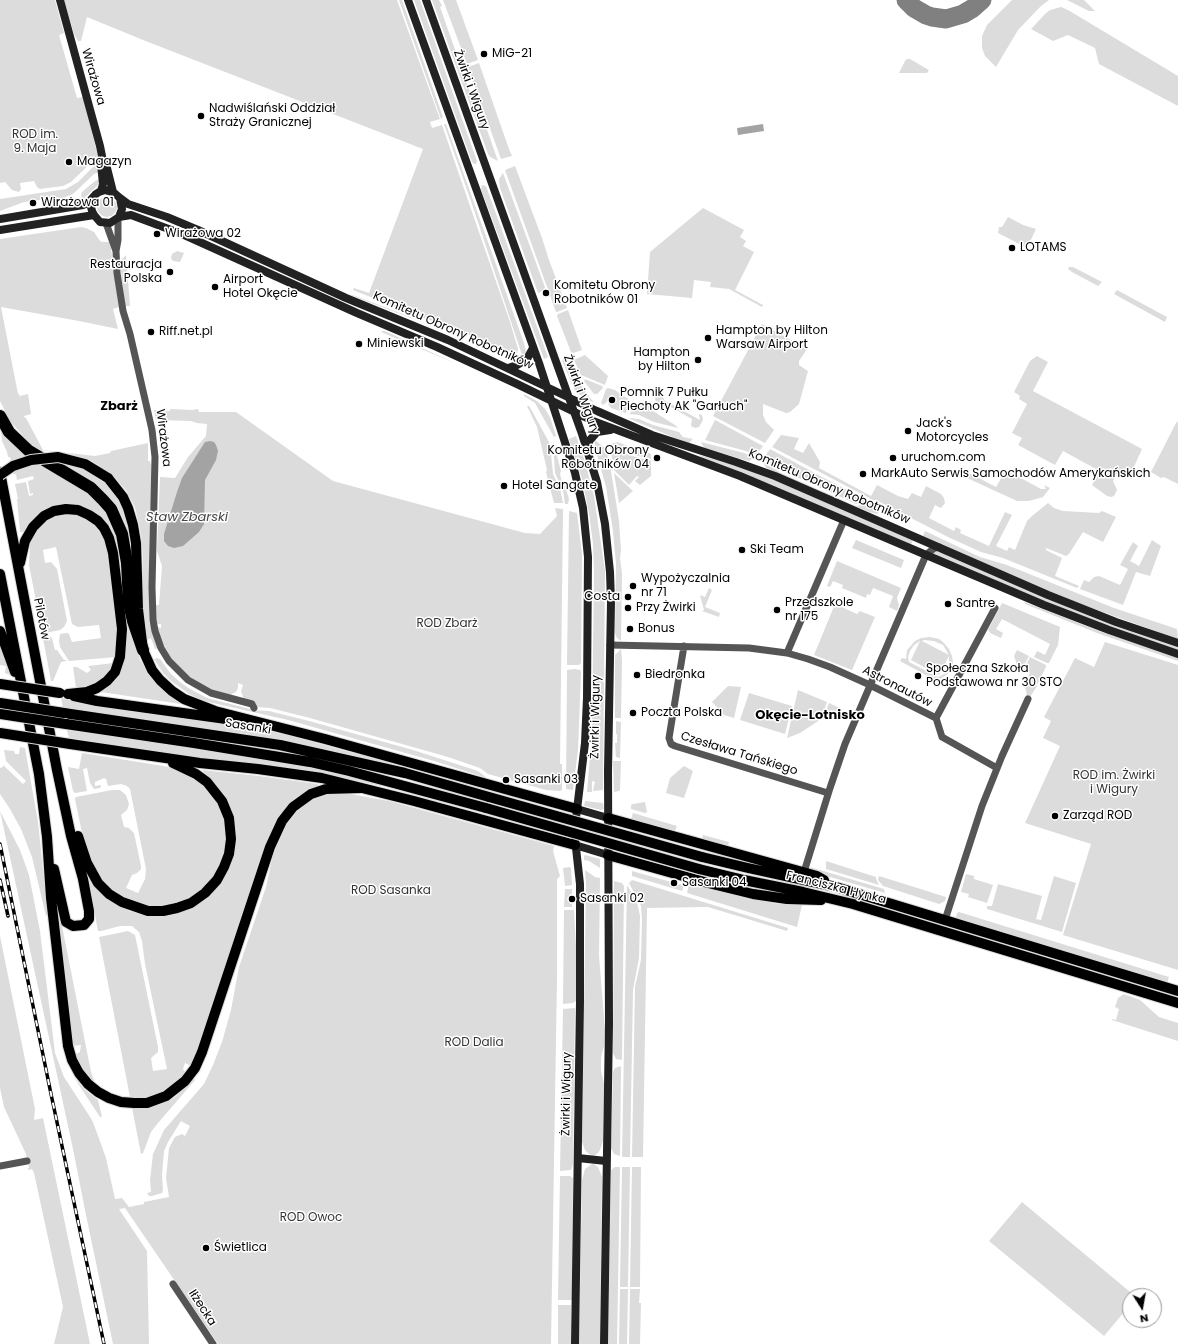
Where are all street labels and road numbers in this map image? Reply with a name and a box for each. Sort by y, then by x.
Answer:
street label: Wirażowa [78,47,108,107]
street label: Żwirki i Wigury [450,48,492,132]
street label: Komitetu Obrony Robotników [371,289,535,373]
street label: Żwirki i Wigury [560,353,602,437]
street label: Wirażowa [152,408,174,468]
street label: Komitetu Obrony Robotników [746,446,912,528]
street label: Pilotów [30,597,52,641]
street label: Astronautów [860,663,934,711]
street label: Żwirki i Wigury [588,675,604,759]
street label: Sasanki [224,716,272,738]
street label: Czesława Tańskiego [679,729,799,779]
street label: Franciszka Hynka [784,869,888,907]
street label: Żwirki i Wigury [559,1052,575,1136]
street label: Iłżecka [185,1287,219,1329]

